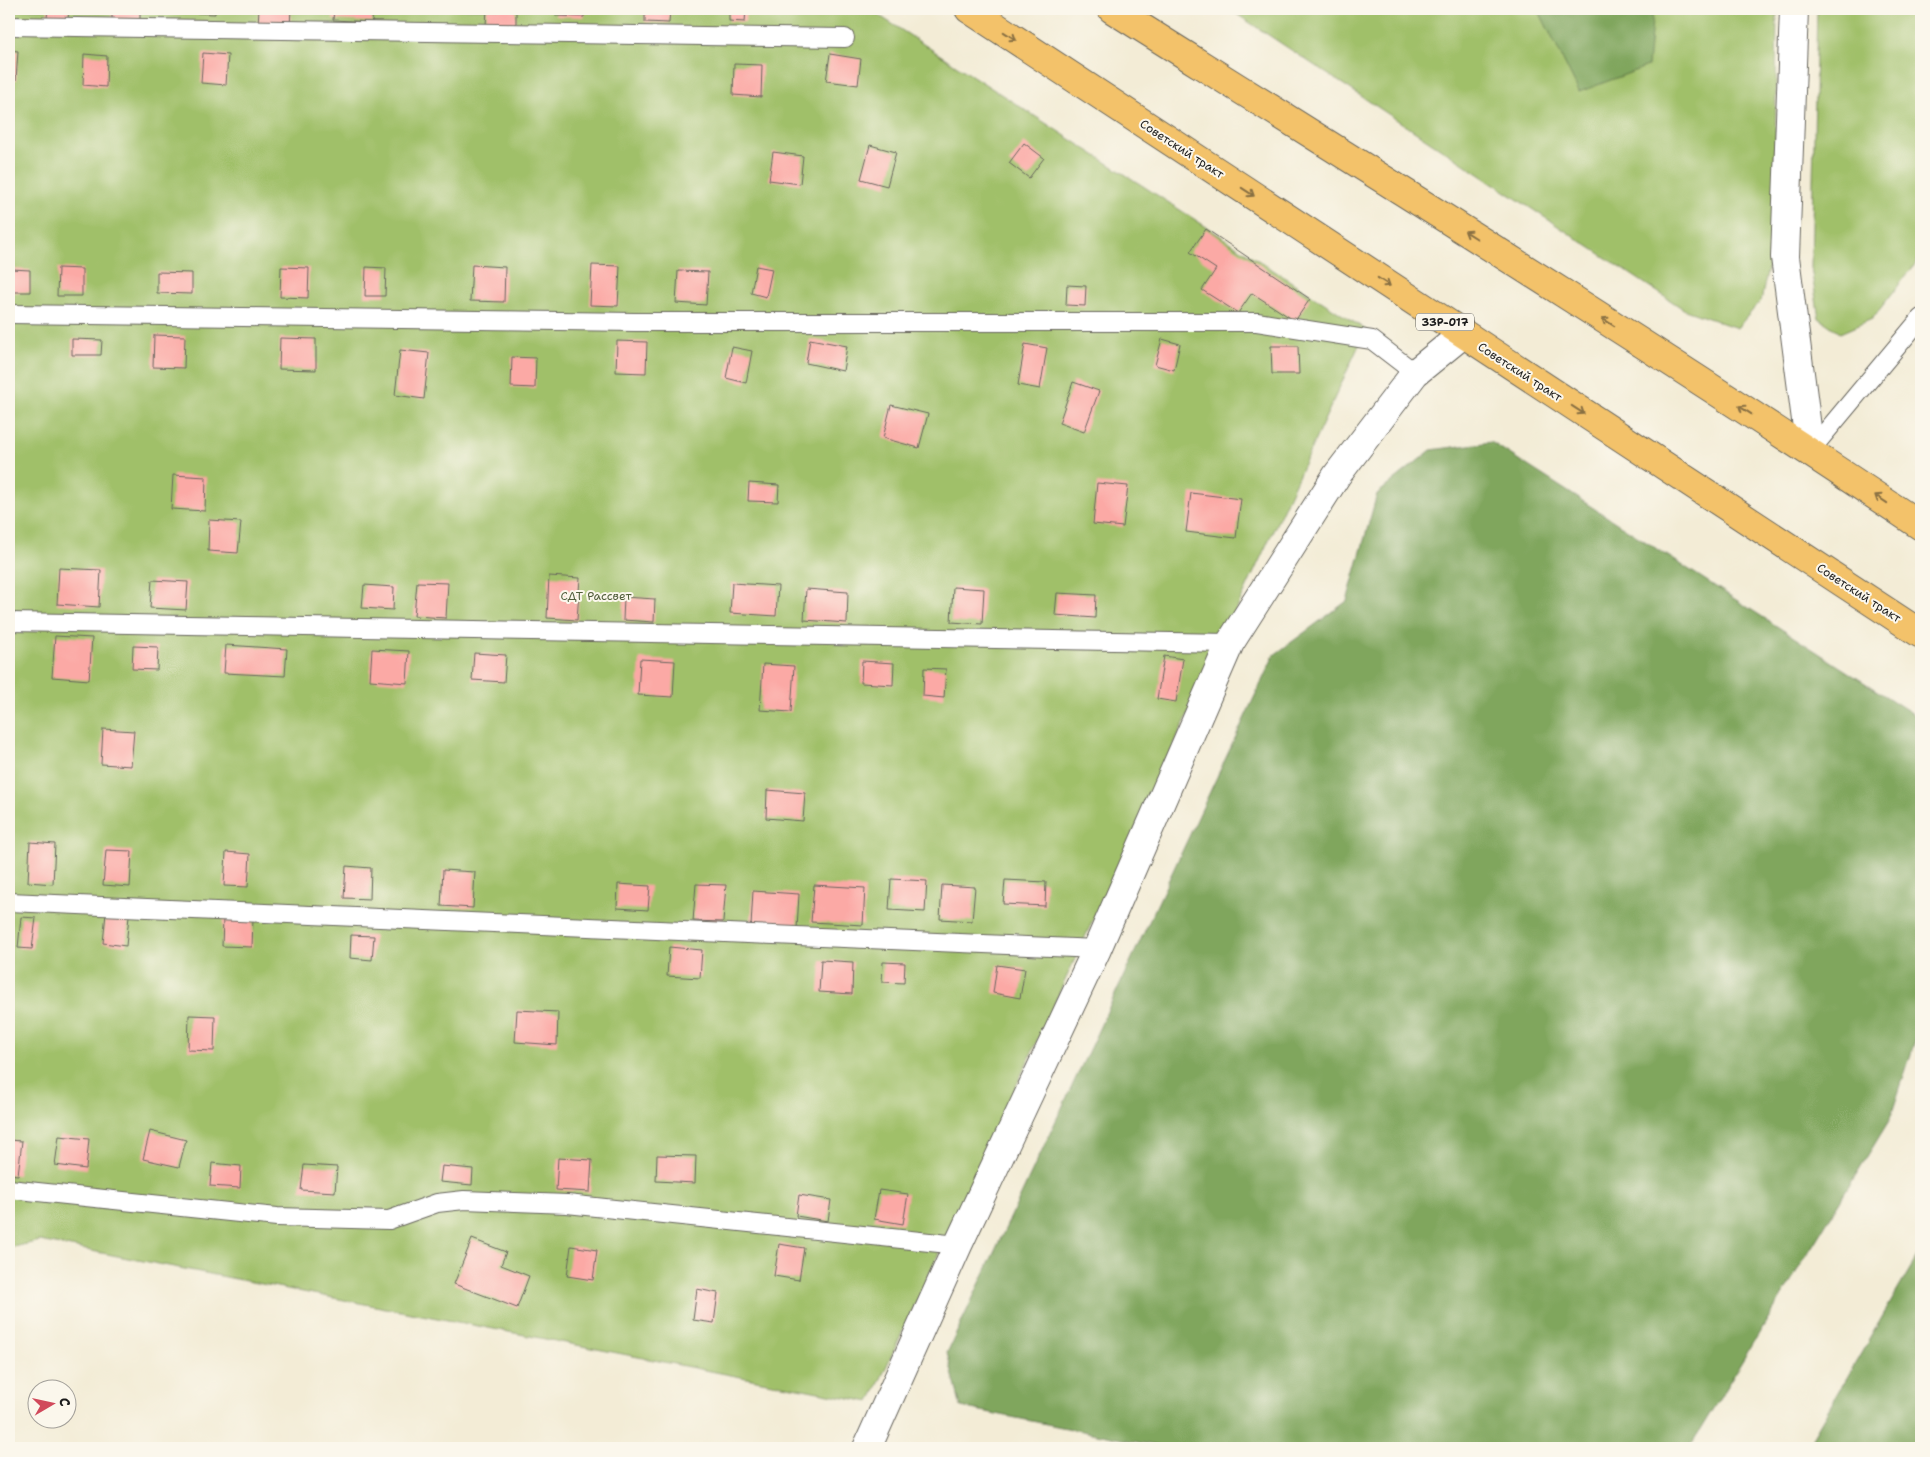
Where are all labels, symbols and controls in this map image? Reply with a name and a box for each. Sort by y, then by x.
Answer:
one-way arrow [1003,30,1017,41]
street label: Советский тракт [1137,116,1228,183]
one-way arrow [1241,187,1255,197]
one-way arrow [1465,230,1479,240]
one-way arrow [1376,277,1390,287]
road number: 33Р-017 [1416,314,1474,331]
one-way arrow [1602,317,1616,327]
street label: Советский тракт [1475,339,1566,406]
one-way arrow [1571,404,1585,415]
one-way arrow [1738,405,1752,415]
one-way arrow [1874,494,1888,504]
street label: Советский тракт [1814,560,1905,627]
park label: СДТ Рассвет [560,588,632,604]
north arrow [28,1380,78,1430]
text: С [55,1396,74,1408]

